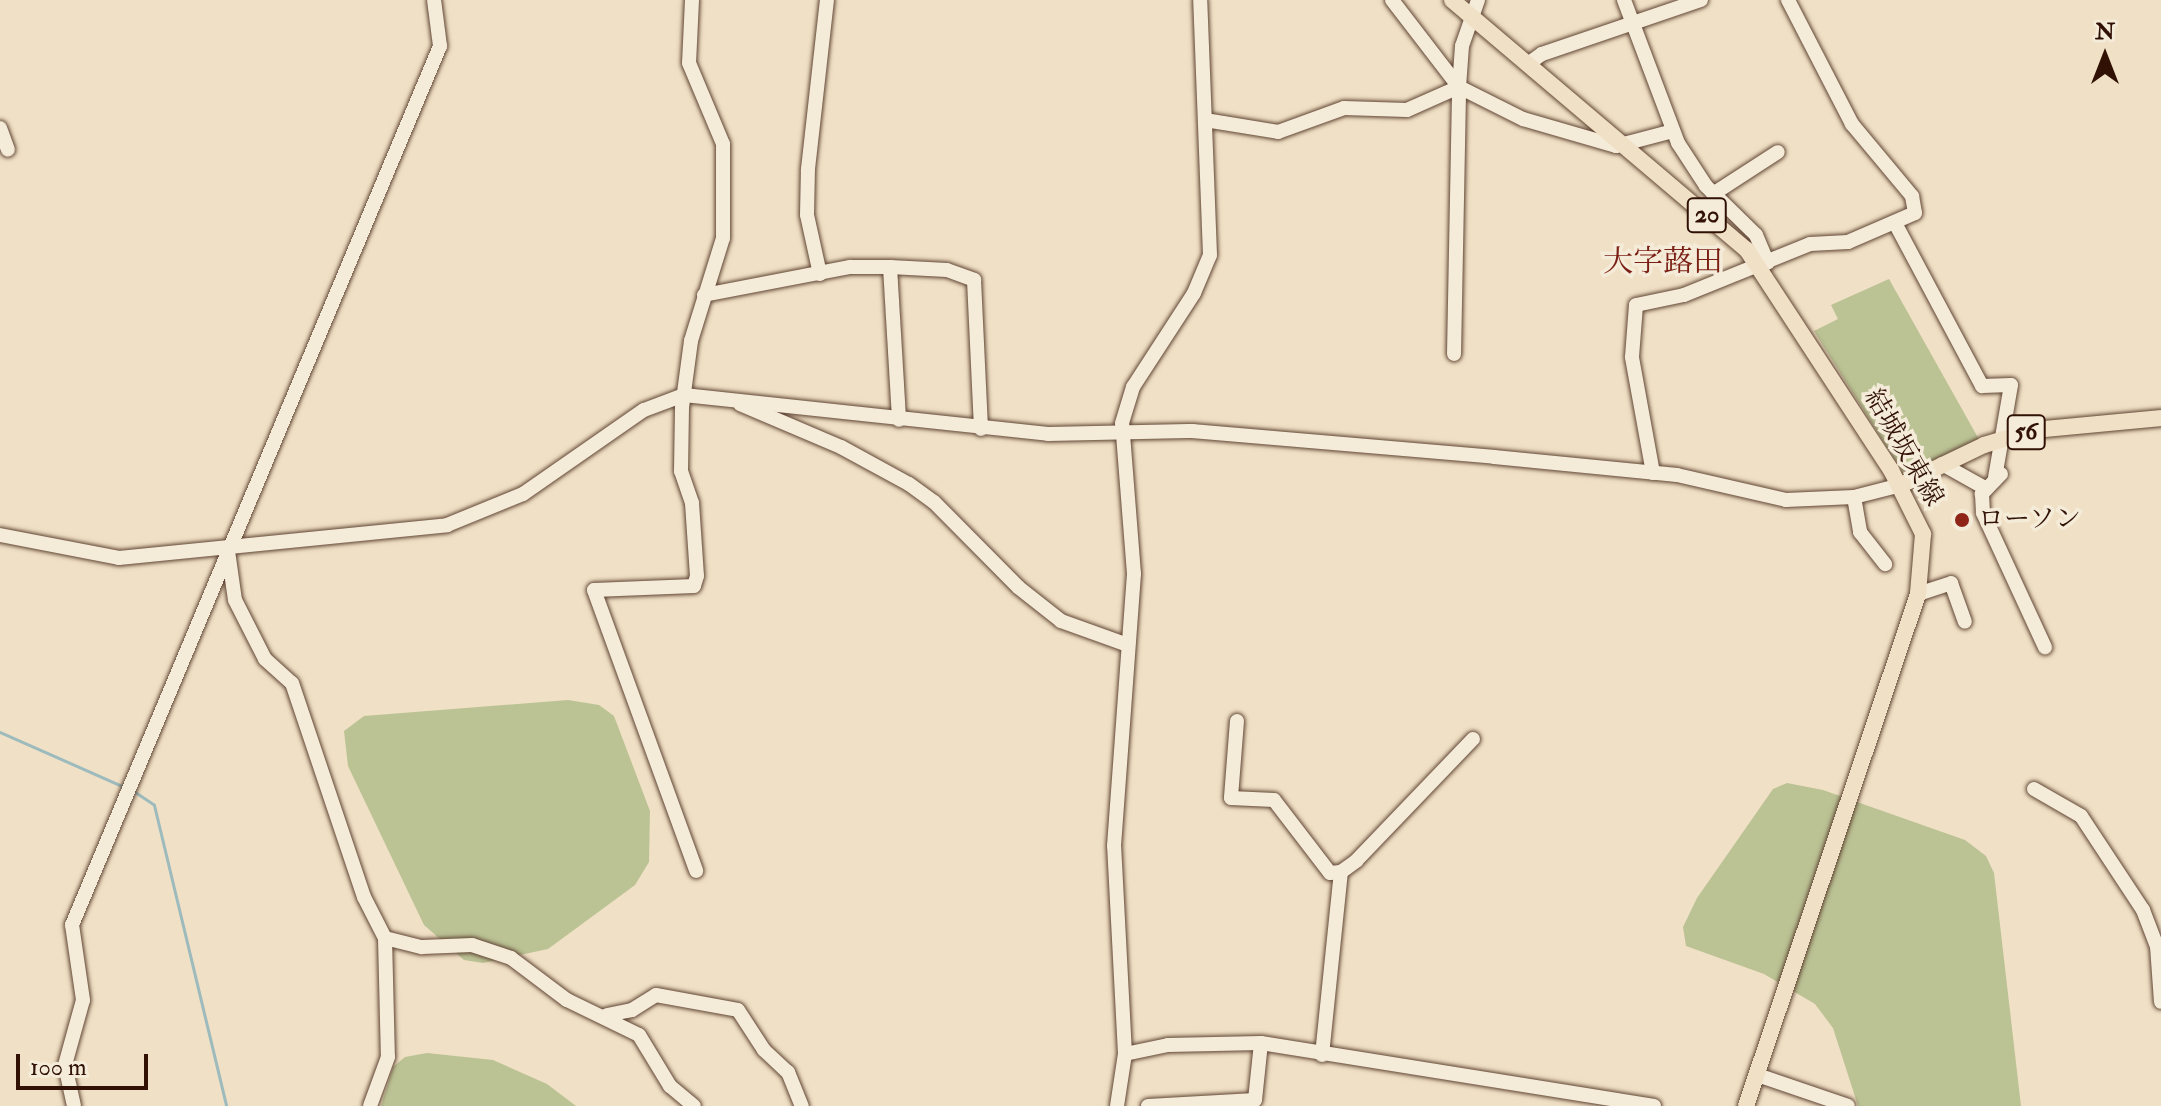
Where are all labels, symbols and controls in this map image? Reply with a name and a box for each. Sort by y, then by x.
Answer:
north arrow [2065,16,2145,96]
text: N [2095,18,2115,46]
road number: 20 [1685,195,1729,235]
district label: 大字蕗田 [1603,244,1723,280]
street label: 結城坂東線 [1857,384,1949,512]
road number: 56 [2006,412,2046,452]
place label: ローソン [1978,504,2082,536]
marker: ローソン [1953,511,1971,529]
scale bar [20,1038,152,1088]
text: 100 m [30,1052,87,1083]

